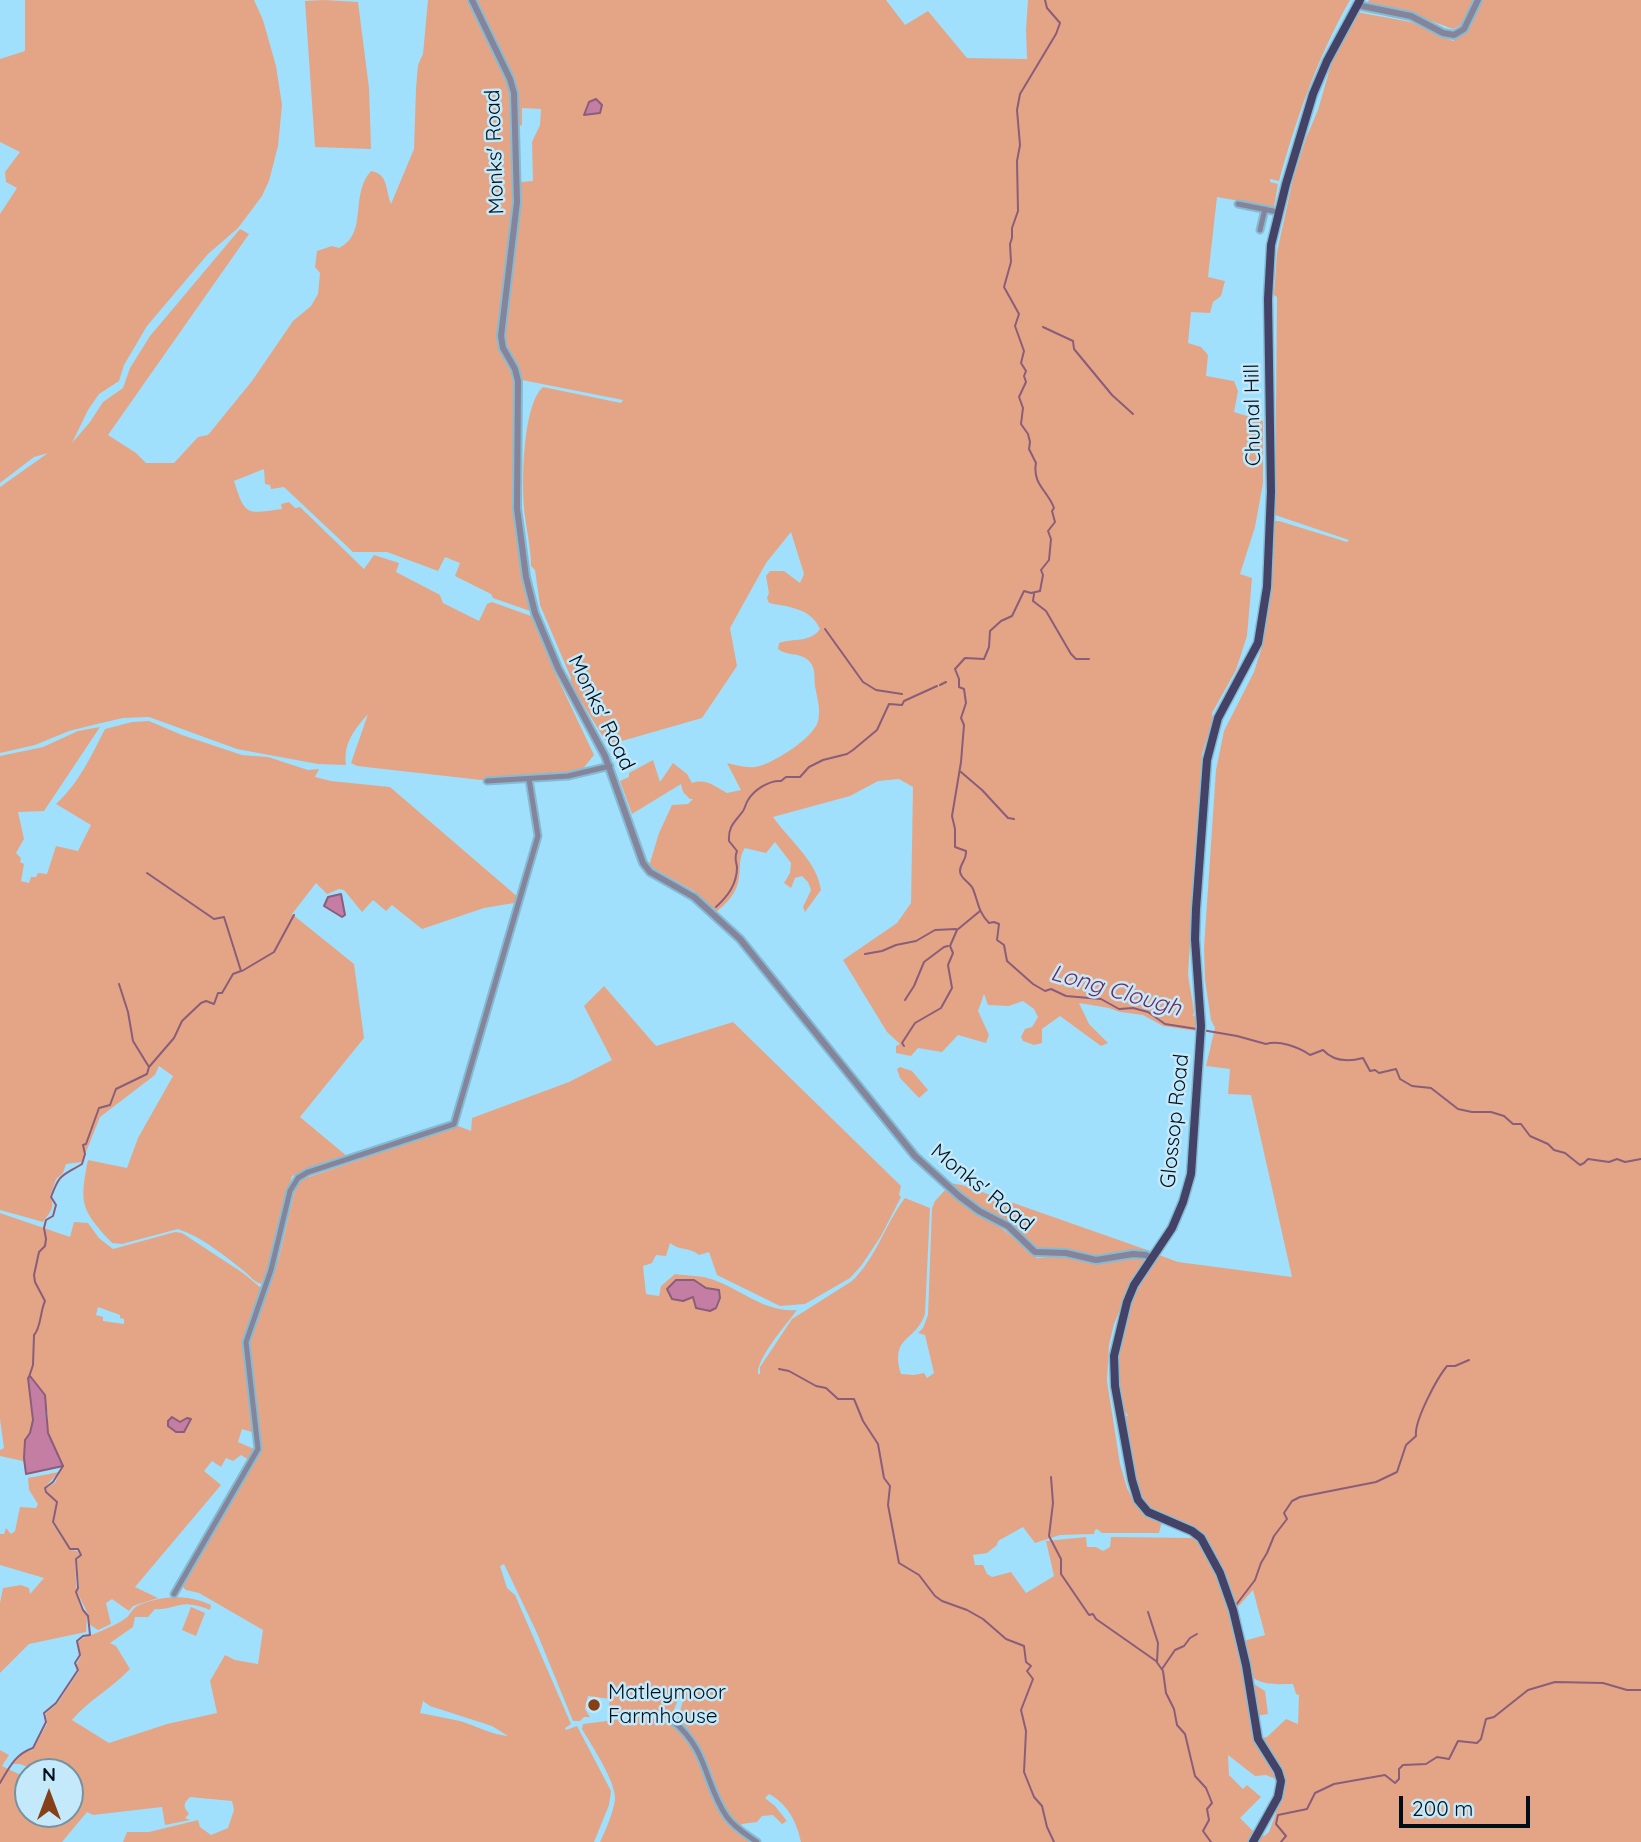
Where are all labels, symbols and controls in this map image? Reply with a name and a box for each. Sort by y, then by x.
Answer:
street label: Monks' Road [480,89,510,215]
street label: Chunal Hill [1240,364,1266,466]
street label: Monks' Road [562,651,640,775]
water label: Long Clough [1048,959,1184,1023]
street label: Glossop Road [1155,1053,1195,1189]
street label: Monks' Road [925,1139,1039,1237]
place label: Matleymoor Farmhouse [608,1680,726,1730]
marker: Matleymoor Farmhouse [586,1697,602,1713]
north arrow [14,1758,84,1828]
text: N [42,1762,56,1786]
scale bar [1403,1783,1534,1827]
text: 200 m [1412,1795,1474,1821]

